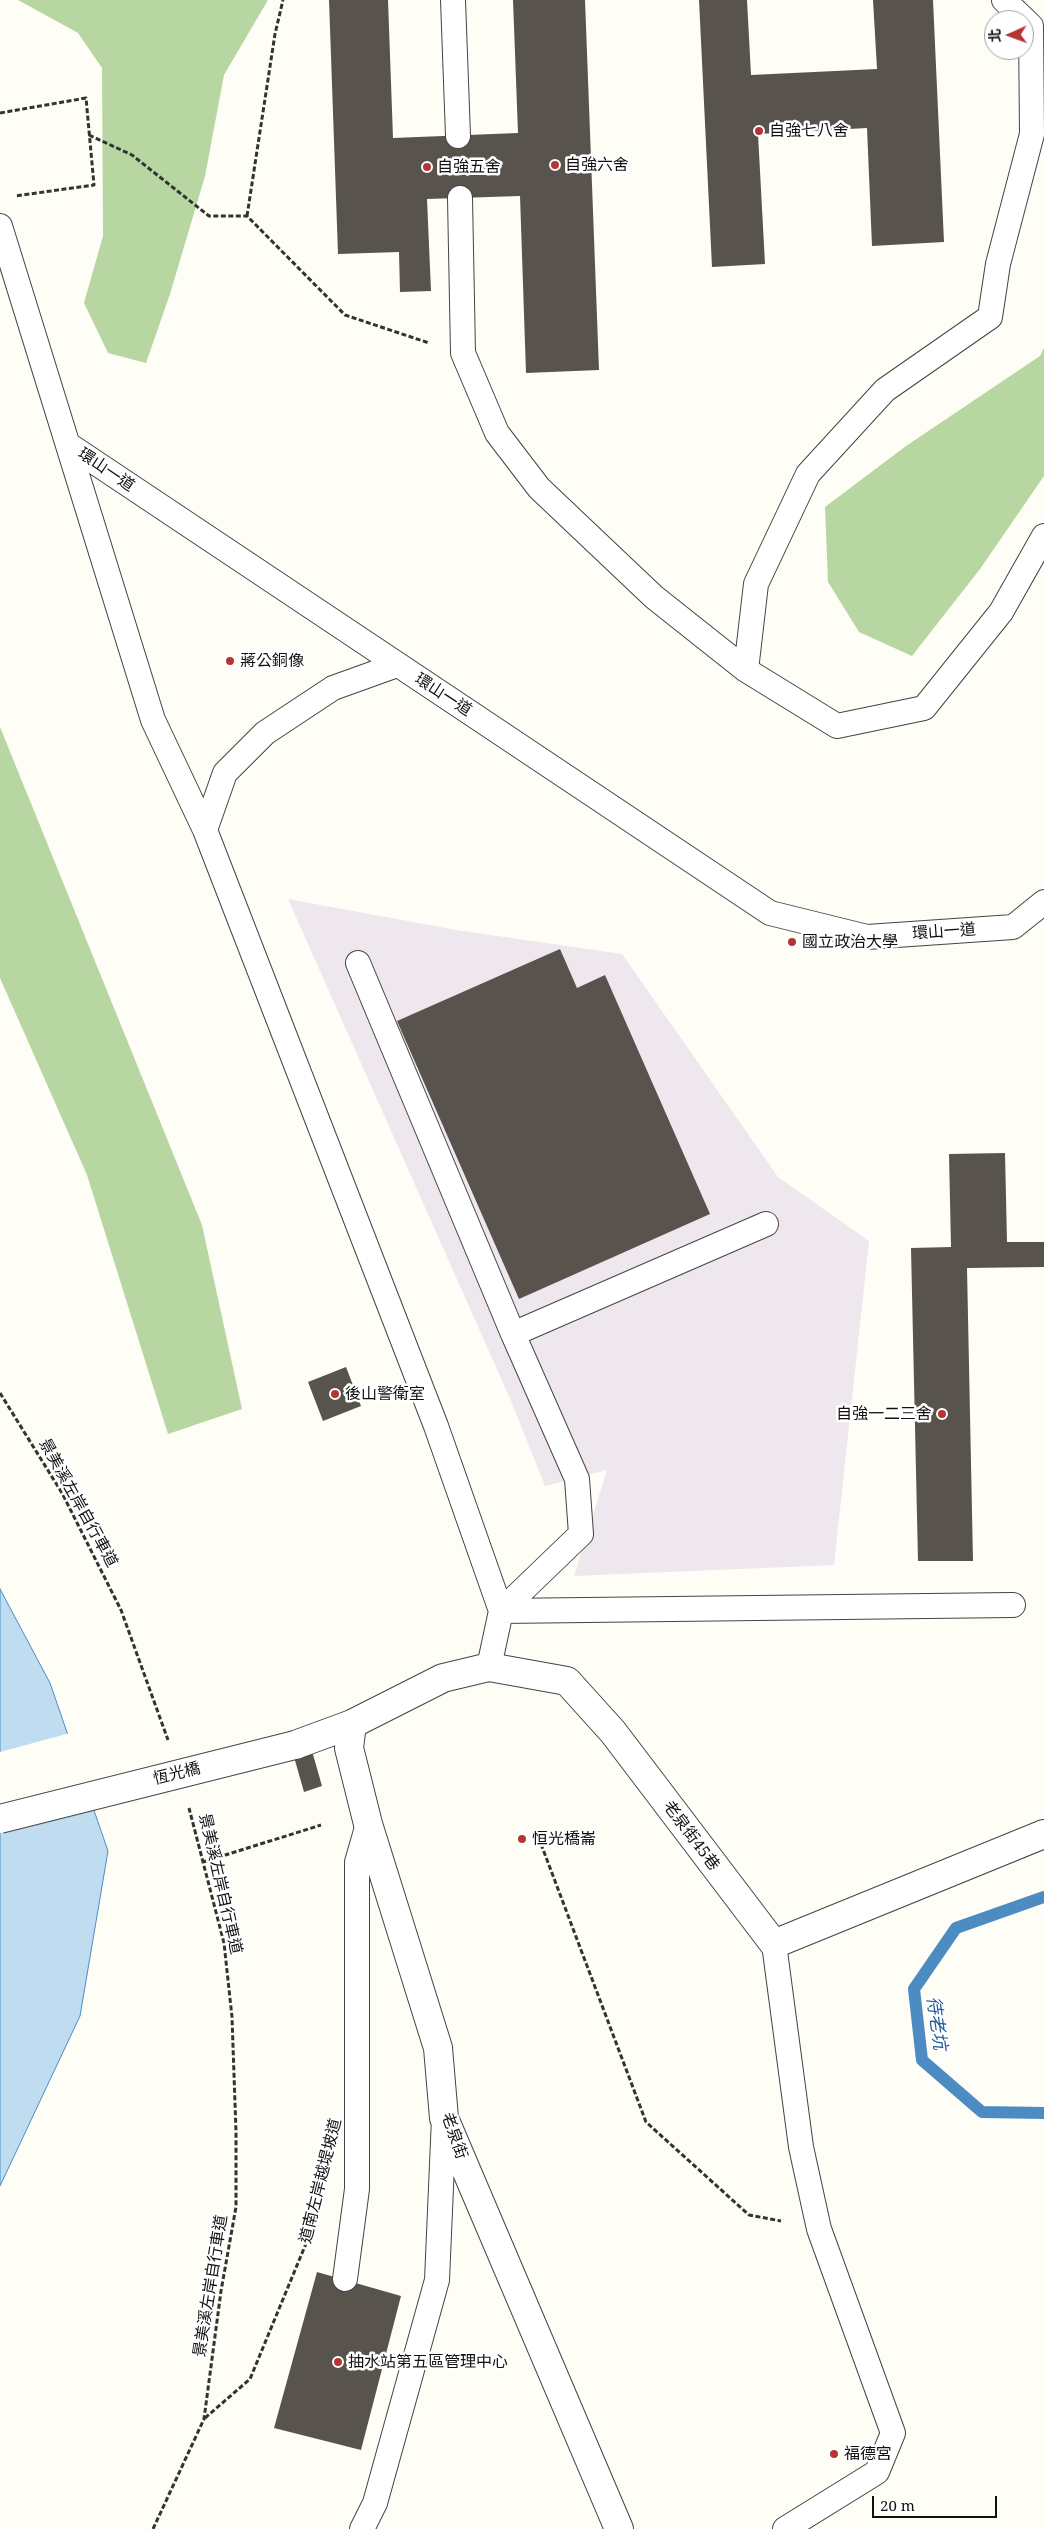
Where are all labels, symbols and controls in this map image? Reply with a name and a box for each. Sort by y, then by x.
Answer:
north arrow [984,10,1034,60]
text: 北 [985,28,1004,43]
place label: 自強七八舍 [769,121,849,141]
marker: 自強七八舍 [753,125,765,137]
place label: 自強六舍 [565,155,629,175]
place label: 自強五舍 [437,157,501,177]
marker: 自強六舍 [549,159,561,171]
marker: 自強五舍 [421,161,433,173]
street label: 環山一道 [74,444,138,496]
place label: 蔣公銅像 [240,651,304,671]
marker: 蔣公銅像 [224,655,236,667]
street label: 環山一道 [411,670,475,720]
street label: 環山一道 [911,920,977,944]
place label: 國立政治大學 [802,932,898,952]
marker: 國立政治大學 [786,936,798,948]
place label: 後山警衛室 [345,1384,425,1404]
marker: 後山警衛室 [329,1388,341,1400]
place label: 自強一二三舍 [836,1404,932,1424]
marker: 自強一二三舍 [936,1408,948,1420]
street label: 景美溪左岸自行車道 [35,1435,121,1571]
street label: 恆光橋 [151,1759,203,1789]
street label: 老泉街45巷 [659,1798,723,1874]
street label: 景美溪左岸自行車道 [194,1812,246,1956]
place label: 恒光橋崙 [532,1829,596,1849]
marker: 恒光橋崙 [516,1833,528,1845]
water label: 待老坑 [922,1995,950,2051]
street label: 老泉街 [437,2110,471,2162]
street label: 道南左岸越堤坡道 [296,2117,346,2245]
street label: 景美溪左岸自行車道 [190,2213,232,2359]
place label: 抽水站第五區管理中心 [348,2352,508,2372]
marker: 抽水站第五區管理中心 [332,2356,344,2368]
place label: 福德宮 [844,2444,892,2464]
marker: 福德宮 [828,2448,840,2460]
scale bar [874,2486,999,2518]
text: 20 m [880,2495,915,2515]

